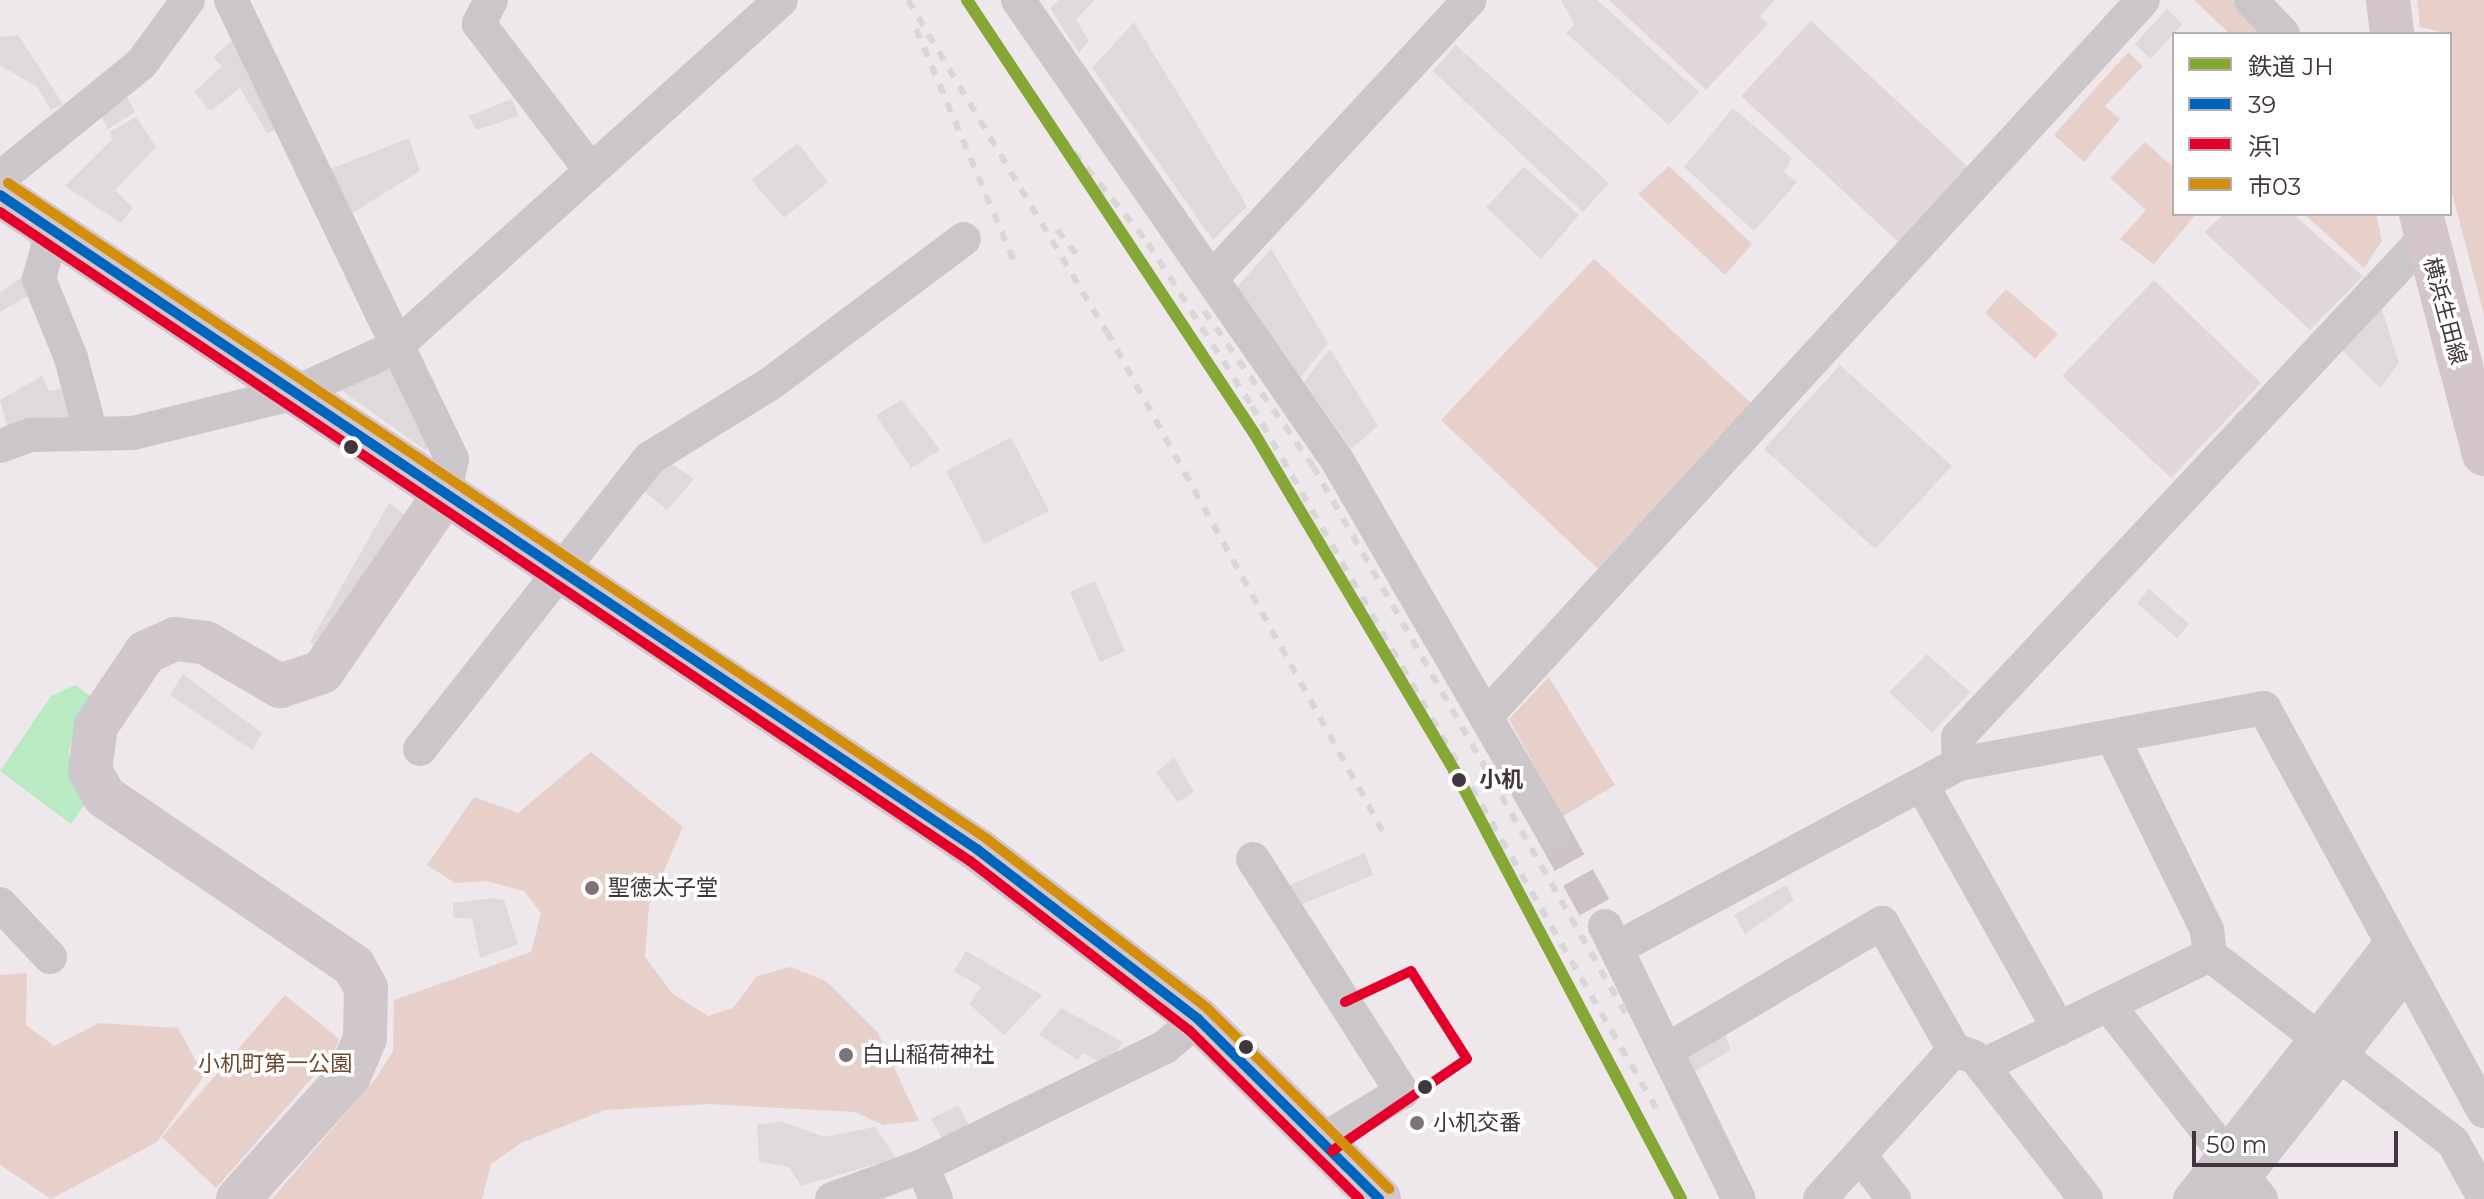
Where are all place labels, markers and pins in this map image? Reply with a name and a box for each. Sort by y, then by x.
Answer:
unlabelled marker [343,439,359,455]
marker: 小机 [1446,767,1472,793]
place label: 小机 [1479,767,1523,793]
place label: 聖徳太子堂 [608,875,718,901]
marker: 聖徳太子堂 [583,879,601,897]
unlabelled marker [1238,1039,1254,1055]
place label: 白山稲荷神社 [862,1042,994,1068]
marker: 白山稲荷神社 [837,1046,855,1064]
unlabelled marker [1417,1079,1433,1095]
place label: 小机交番 [1433,1110,1521,1136]
marker: 小机交番 [1408,1114,1426,1132]

